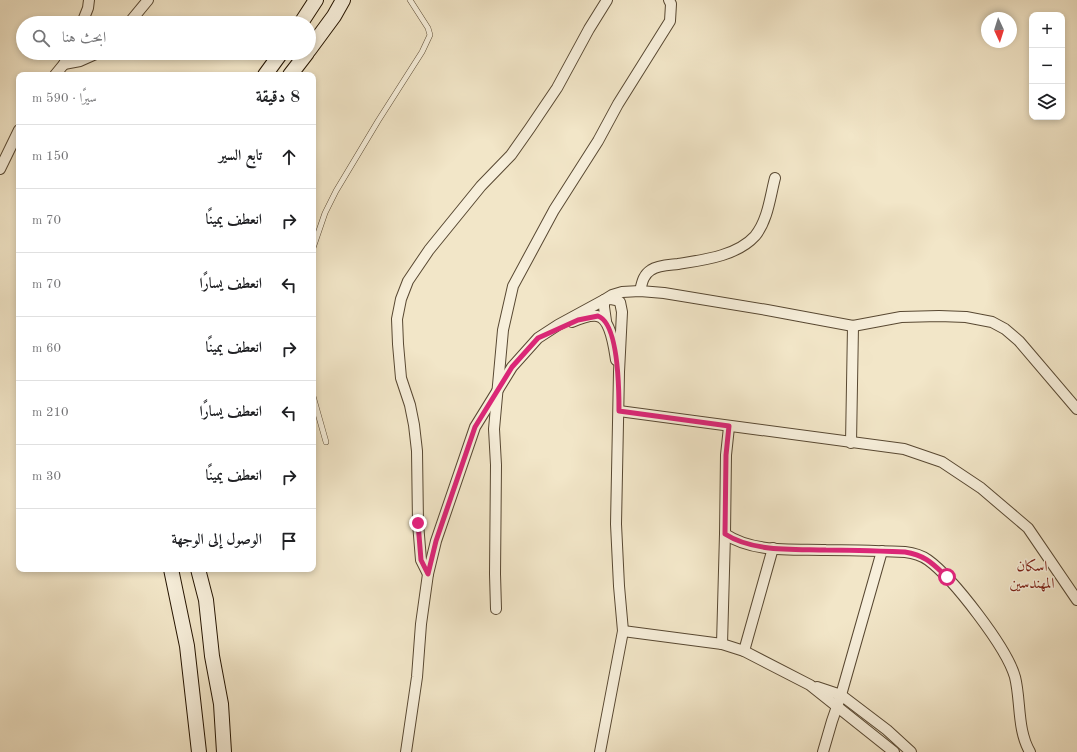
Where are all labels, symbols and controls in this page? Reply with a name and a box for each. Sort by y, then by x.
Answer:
north arrow [981,12,1017,48]
map controls [1029,12,1065,120]
button: + [1029,12,1065,48]
search box [16,16,316,60]
icon: search [30,27,52,49]
text: ابحث هنا [62,31,106,46]
button: − [1029,48,1065,84]
button: layers [1029,84,1065,120]
text: 8 دقيقة [256,89,300,106]
text: سيرًا · 590 m [32,92,97,105]
icon: ahead [278,146,300,168]
text: تابع السير [219,149,262,164]
text: 150 m [32,150,69,163]
icon: right [278,210,300,232]
text: انعطف يمينًا [206,213,262,228]
text: 70 m [32,214,61,227]
icon: left [278,274,300,296]
text: انعطف يسارًا [200,277,262,292]
text: 70 m [32,278,61,291]
icon: right [278,338,300,360]
text: انعطف يمينًا [206,341,262,356]
text: 60 m [32,342,61,355]
icon: left [278,402,300,424]
text: انعطف يسارًا [200,405,262,420]
text: 210 m [32,406,69,419]
icon: right [278,466,300,488]
text: انعطف يمينًا [206,469,262,484]
text: 30 m [32,470,61,483]
route end [409,514,427,532]
icon: arrive [278,530,300,552]
text: الوصول إلى الوجهة [171,533,262,548]
district label: اسكان المهندسين [1009,558,1055,592]
route start [938,568,956,586]

